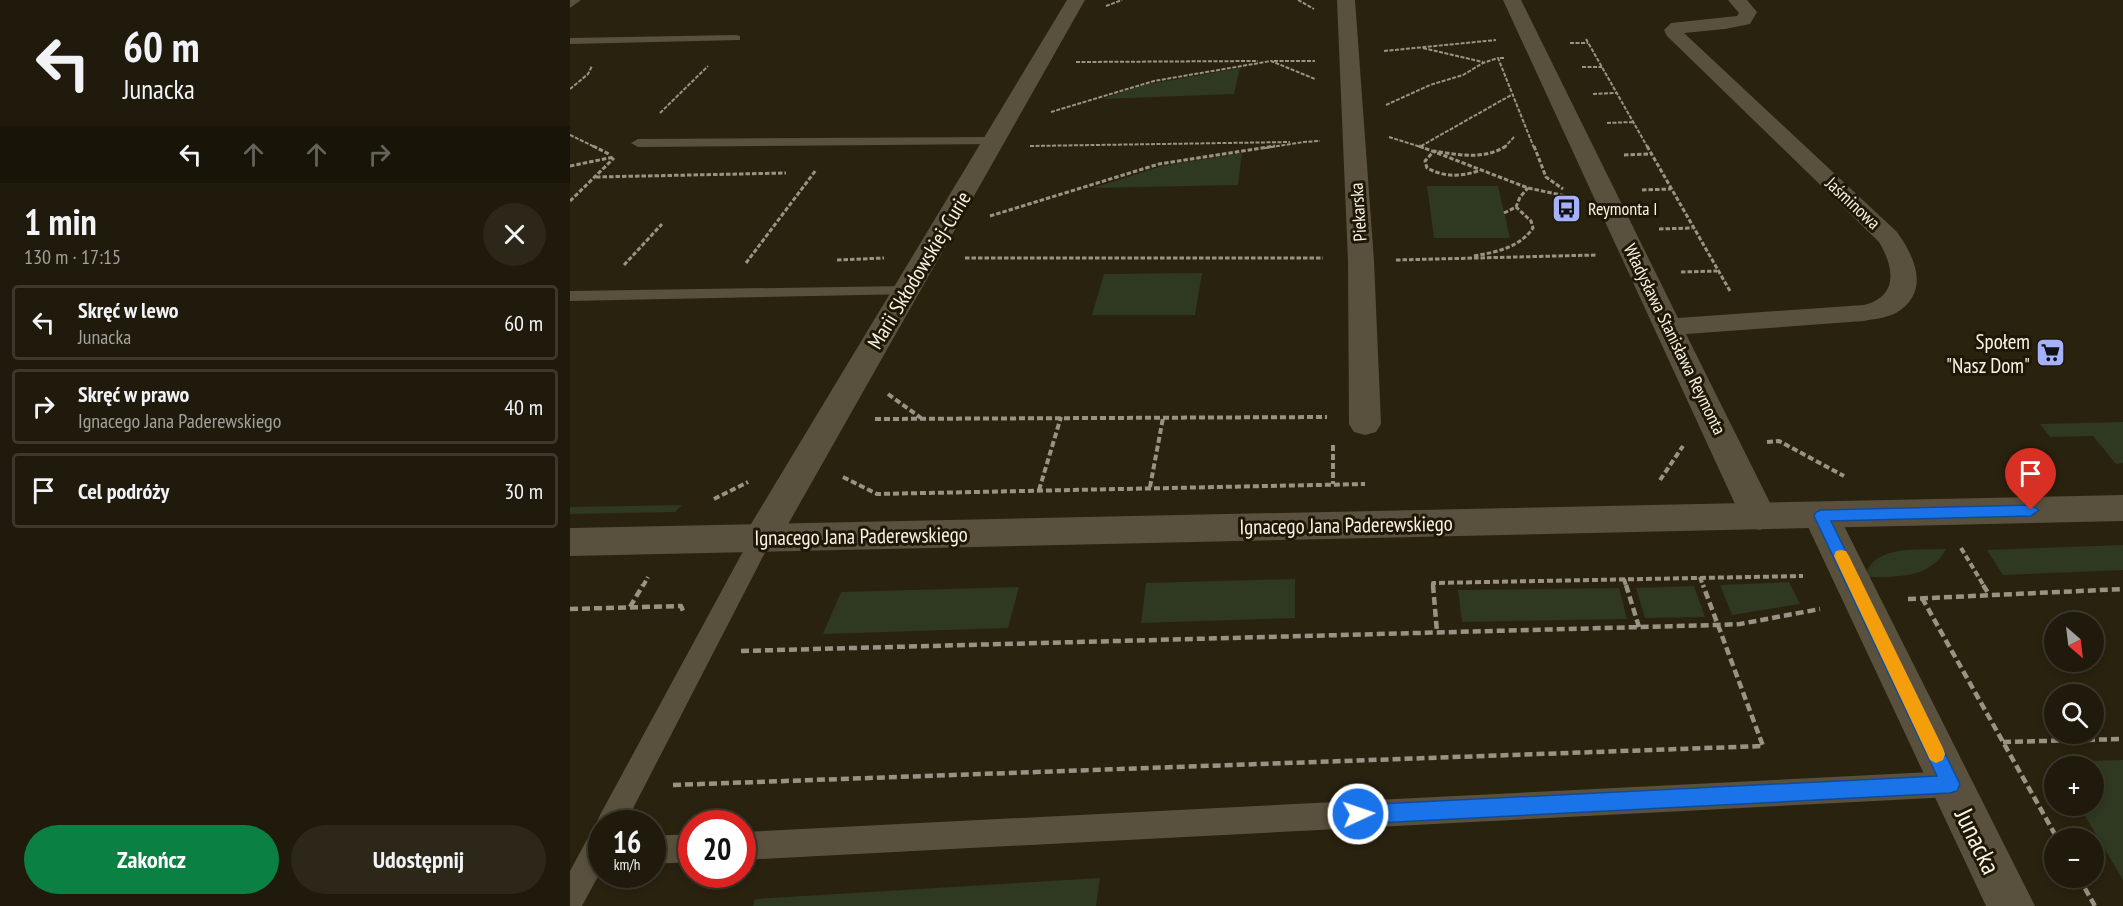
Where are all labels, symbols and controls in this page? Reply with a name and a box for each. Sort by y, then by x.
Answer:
text: 60 m [123,19,200,74]
icon: left [24,24,102,102]
text: Junacka [123,72,195,106]
icon: left [174,138,207,171]
icon: ahead [237,138,270,171]
icon: ahead [300,138,333,171]
icon: right [363,138,396,171]
street label: Jaśminowa [1820,171,1885,234]
street label: Piekarska [1344,182,1372,242]
street label: Marii Skłodowskiej-Curie [861,186,977,354]
bus stop icon: Reymonta I [1551,192,1583,224]
place label: Reymonta I [1588,197,1657,220]
text: 1 min [24,198,97,245]
button: close [483,203,546,266]
street label: Władysława Stanisława Reymonta [1619,240,1731,438]
text: 130 m · 17:15 [24,244,121,270]
text: Skręć w lewo [78,296,179,324]
icon: left [27,306,60,339]
text: 60 m [504,309,543,337]
text: Junacka [78,324,131,350]
place label: Społem "Nasz Dom" [1946,328,2030,379]
supermarket icon: Społem "Nasz Dom" [2035,337,2067,369]
text: Skręć w prawo [78,380,189,408]
icon: right [27,390,60,423]
text: 40 m [504,393,543,421]
text: Ignacego Jana Paderewskiego [78,408,281,434]
pin [2005,448,2056,510]
icon: arrive [2014,457,2047,490]
icon: arrive [27,474,60,507]
text: Cel podróży [78,477,169,505]
text: 30 m [504,477,543,505]
street label: Ignacego Jana Paderewskiego [1239,510,1453,540]
street label: Ignacego Jana Paderewskiego [754,521,968,551]
north arrow [2044,612,2104,672]
map controls [2044,612,2104,888]
button: search [2044,684,2104,744]
button: + [2044,756,2104,816]
position arrow [1326,782,1390,846]
street label: Junacka [1948,802,2008,879]
speed limit sign: 20 [678,810,756,888]
text: 16 [613,822,641,861]
button: Zakończ [24,825,279,894]
button: Udostępnij [291,825,546,894]
button: − [2044,828,2104,888]
text: km/h [614,855,640,874]

